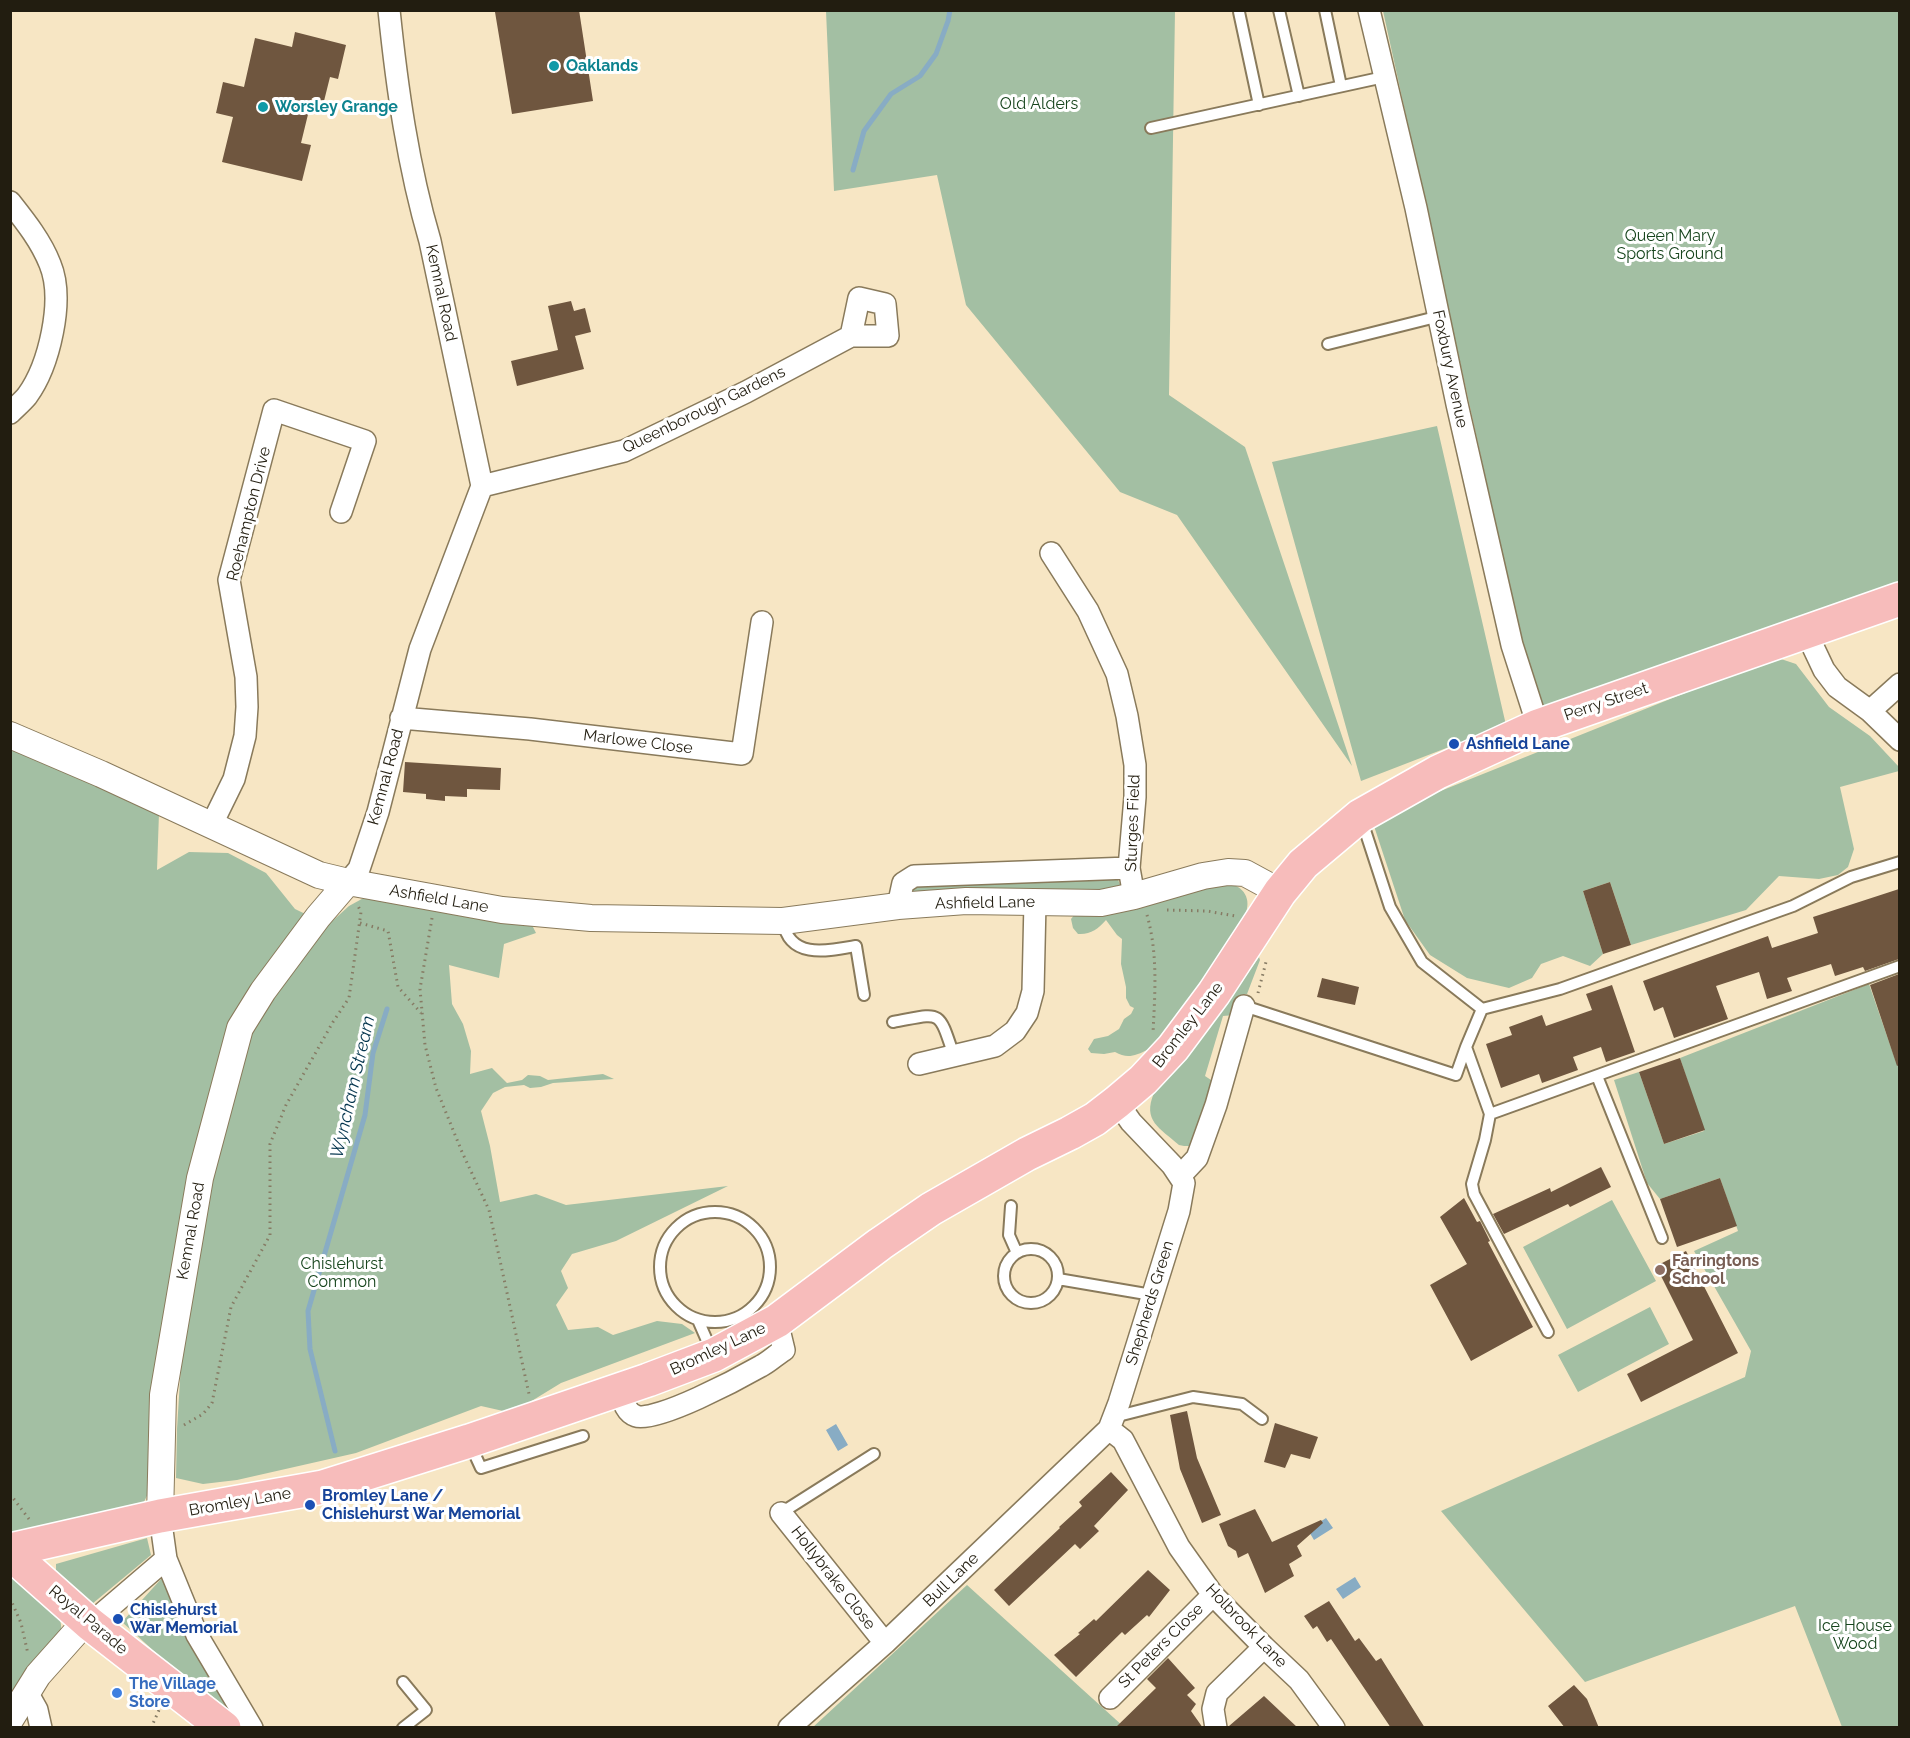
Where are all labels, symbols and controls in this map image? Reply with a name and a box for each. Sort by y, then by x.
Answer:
place label: Oaklands [566,56,638,76]
marker: Oaklands [547,59,561,73]
park label: Old Alders [1000,94,1078,114]
place label: Worsley Grange [275,97,398,117]
marker: Worsley Grange [256,100,270,114]
park label: Queen Mary Sports Ground [1616,226,1724,264]
street label: Kemnal Road [421,243,461,343]
street label: Foxbury Avenue [1428,308,1472,430]
street label: Queenborough Gardens [620,362,788,458]
street label: Roehampton Drive [223,445,275,583]
street label: Perry Street [1561,679,1651,725]
street label: Marlowe Close [582,726,694,758]
street label: Kemnal Road [364,727,408,827]
place label: Ashfield Lane [1466,734,1570,754]
marker: Ashfield Lane [1447,737,1461,751]
street label: Sturges Field [1122,774,1144,872]
street label: Ashfield Lane [388,881,490,917]
street label: Ashfield Lane [935,893,1035,913]
street label: Bromley Lane [1149,978,1227,1072]
water label: Wyncham Stream [326,1014,380,1160]
street label: Kemnal Road [173,1181,209,1281]
street label: Shepherds Green [1122,1238,1178,1368]
place label: Farringtons School [1672,1251,1759,1289]
park label: Chislehurst Common [301,1254,383,1292]
marker: Farringtons School [1653,1263,1667,1277]
street label: Bromley Lane [667,1318,769,1380]
street label: Bromley Lane [187,1484,293,1520]
place label: Bromley Lane / Chislehurst War Memorial [322,1486,520,1524]
marker: Bromley Lane / Chislehurst War Memorial [303,1498,317,1512]
street label: Hollybrake Close [787,1522,879,1634]
street label: Bull Lane [919,1549,983,1611]
street label: Holbrook Lane [1201,1580,1291,1672]
street label: Royal Parade [45,1581,131,1659]
place label: Chislehurst War Memorial [130,1600,238,1638]
street label: St Peters Close [1115,1600,1207,1692]
marker: Chislehurst War Memorial [111,1612,125,1626]
park label: Ice House Wood [1818,1616,1892,1654]
place label: The Village Store [129,1674,216,1712]
marker: The Village Store [110,1686,124,1700]

